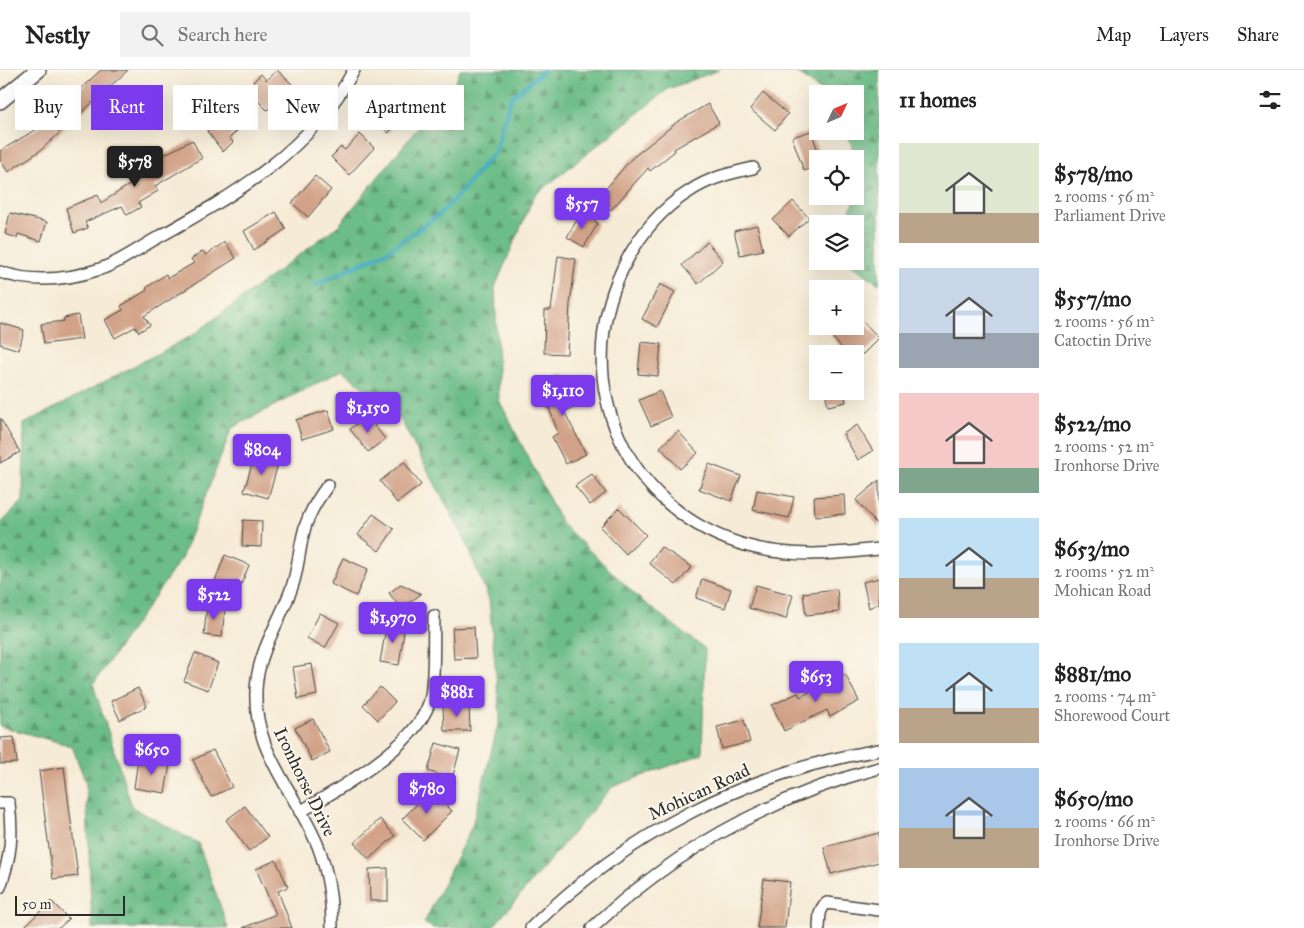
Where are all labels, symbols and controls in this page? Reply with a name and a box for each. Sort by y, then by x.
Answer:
search box [120,12,470,57]
text: Nestly [25,20,90,50]
icon: search [138,21,166,49]
text: Search here [178,23,267,46]
text: Map [1096,24,1131,46]
text: Layers [1159,24,1209,46]
text: Share [1237,24,1279,46]
chip: Buy [15,85,81,130]
chip: Rent [91,85,163,130]
chip: Filters [173,85,258,130]
chip: New [268,85,338,130]
chip: Apartment [348,85,464,130]
north arrow [809,85,864,140]
map controls [809,85,864,400]
icon: filters [1256,86,1284,114]
text: 11 homes [899,87,976,113]
pin: $578 [105,146,165,188]
button: locate [809,150,864,205]
text: $578 [118,152,152,171]
text: $578/mo [1054,161,1133,187]
icon: home [939,163,999,223]
text: 2 rooms · 56 m² [1054,187,1154,206]
pin: $557 [552,188,612,230]
text: $557 [565,194,599,213]
text: Parliament Drive [1054,206,1166,225]
button: layers [809,215,864,270]
button: + [809,280,864,335]
text: $557/mo [1054,286,1131,312]
icon: home [939,288,999,348]
text: 2 rooms · 56 m² [1054,312,1154,331]
text: Catoctin Drive [1054,331,1151,350]
button: − [809,345,864,400]
pin: $1,110 [522,374,604,417]
text: $1,110 [542,381,584,400]
pin: $1,150 [327,392,409,434]
text: $1,150 [346,398,390,417]
text: $522/mo [1054,411,1131,437]
icon: home [939,413,999,473]
pin: $804 [232,434,292,476]
text: 2 rooms · 52 m² [1054,437,1154,456]
text: $804 [244,440,280,459]
text: Ironhorse Drive [1054,456,1160,475]
text: $653/mo [1054,536,1130,562]
icon: home [939,538,999,598]
text: 2 rooms · 52 m² [1054,562,1154,581]
pin: $522 [184,578,244,621]
text: Mohican Road [1054,581,1151,600]
text: $522 [198,585,230,604]
pin: $1,970 [352,602,434,644]
text: $1,970 [370,608,416,627]
pin: $653 [786,660,846,703]
text: $881/mo [1054,661,1131,687]
icon: home [939,663,999,723]
text: $653 [800,667,832,686]
pin: $881 [427,676,487,718]
text: $881 [441,682,473,701]
text: 2 rooms · 74 m² [1054,687,1156,706]
text: Shorewood Court [1054,706,1170,725]
street label: Ironhorse Drive [269,724,341,840]
pin: $650 [122,734,182,776]
text: $650 [135,740,169,759]
street label: Mohican Road [645,759,753,825]
pin: $780 [397,772,457,815]
text: $780 [409,779,445,798]
text: $650/mo [1054,786,1133,812]
icon: home [939,788,999,848]
text: 2 rooms · 66 m² [1054,812,1155,831]
text: Ironhorse Drive [1054,831,1160,850]
scale bar [15,893,125,916]
text: 50 m [22,896,51,913]

